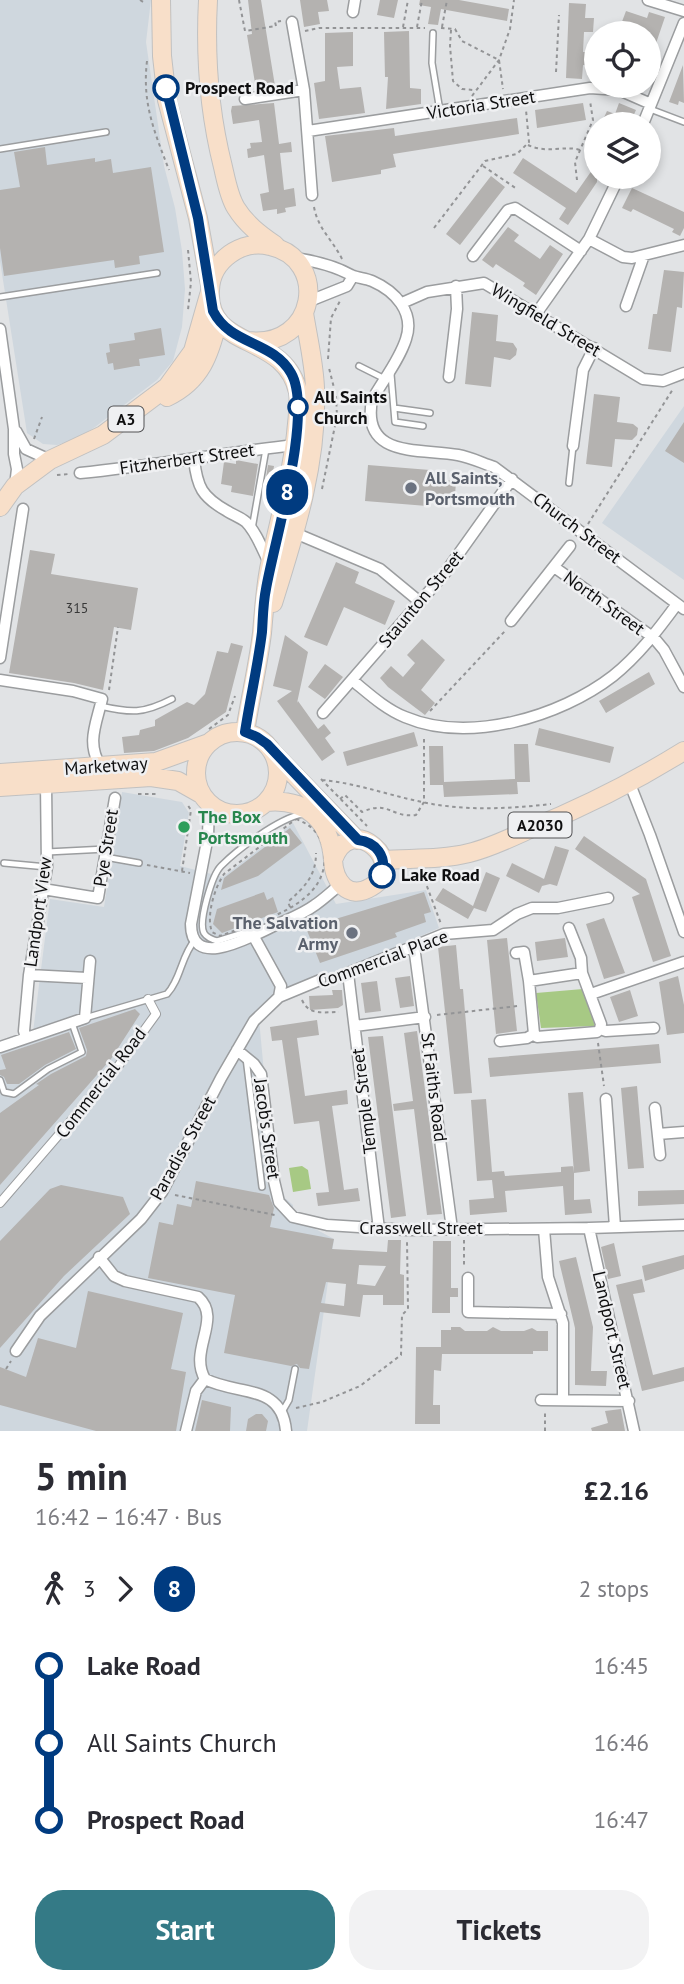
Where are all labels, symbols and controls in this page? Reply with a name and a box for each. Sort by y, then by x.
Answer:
map controls [584,21,661,189]
button: locate [584,21,661,98]
marker: Prospect Road [153,75,179,101]
place label: Prospect Road [185,76,294,99]
street label: Victoria Street [424,85,537,125]
button: layers [584,112,661,189]
street label: Wingfield Street [487,278,605,361]
place label: All Saints Church [314,385,387,429]
marker: All Saints Church [288,397,308,417]
road number: A3 [108,406,144,432]
street label: Fitzherbert Street [118,438,256,479]
place label: All Saints, Portsmouth [425,466,515,510]
line badge: 8 [264,469,310,515]
text: 8 [280,476,294,507]
marker: All Saints, Portsmouth [403,480,419,496]
street label: Church Street [529,487,626,568]
street label: Staunton Street [373,545,468,652]
street label: North Street [559,565,650,640]
house number: 315 [66,599,88,617]
street label: Marketway [64,751,149,780]
place label: The Box Portsmouth [198,805,288,849]
street label: Pye Street [88,808,123,888]
road number: A2030 [508,812,572,838]
marker: The Box Portsmouth [176,819,192,835]
street label: Landport View [18,855,57,969]
marker: Lake Road [369,862,395,888]
place label: Lake Road [401,863,480,886]
place label: The Salvation Army [232,911,338,955]
street label: Commercial Place [315,924,451,993]
marker: The Salvation Army [344,925,360,941]
street label: Commercial Road [50,1023,151,1143]
street label: St Faiths Road [416,1031,453,1143]
street label: Temple Street [346,1047,381,1155]
street label: Jacob's Street [249,1076,286,1181]
street label: Paradise Street [145,1092,221,1204]
street label: Crasswell Street [359,1216,483,1239]
street label: Landport Street [588,1269,637,1391]
text: 5 min [35,1451,128,1500]
text: £2.16 [584,1474,649,1507]
text: 16:42 – 16:47 · Bus [35,1502,222,1531]
icon: walk [35,1570,73,1608]
icon: forward [106,1570,144,1608]
text: 8 [168,1573,181,1604]
text: 3 [83,1574,96,1603]
text: 2 stops [579,1574,649,1603]
text: Lake Road [87,1649,201,1682]
text: 16:45 [594,1651,649,1680]
text: All Saints Church [87,1726,277,1759]
text: 16:46 [594,1728,649,1757]
text: Prospect Road [87,1803,244,1836]
text: 16:47 [594,1805,649,1834]
button: Start [35,1890,335,1970]
button: Tickets [349,1890,649,1970]

